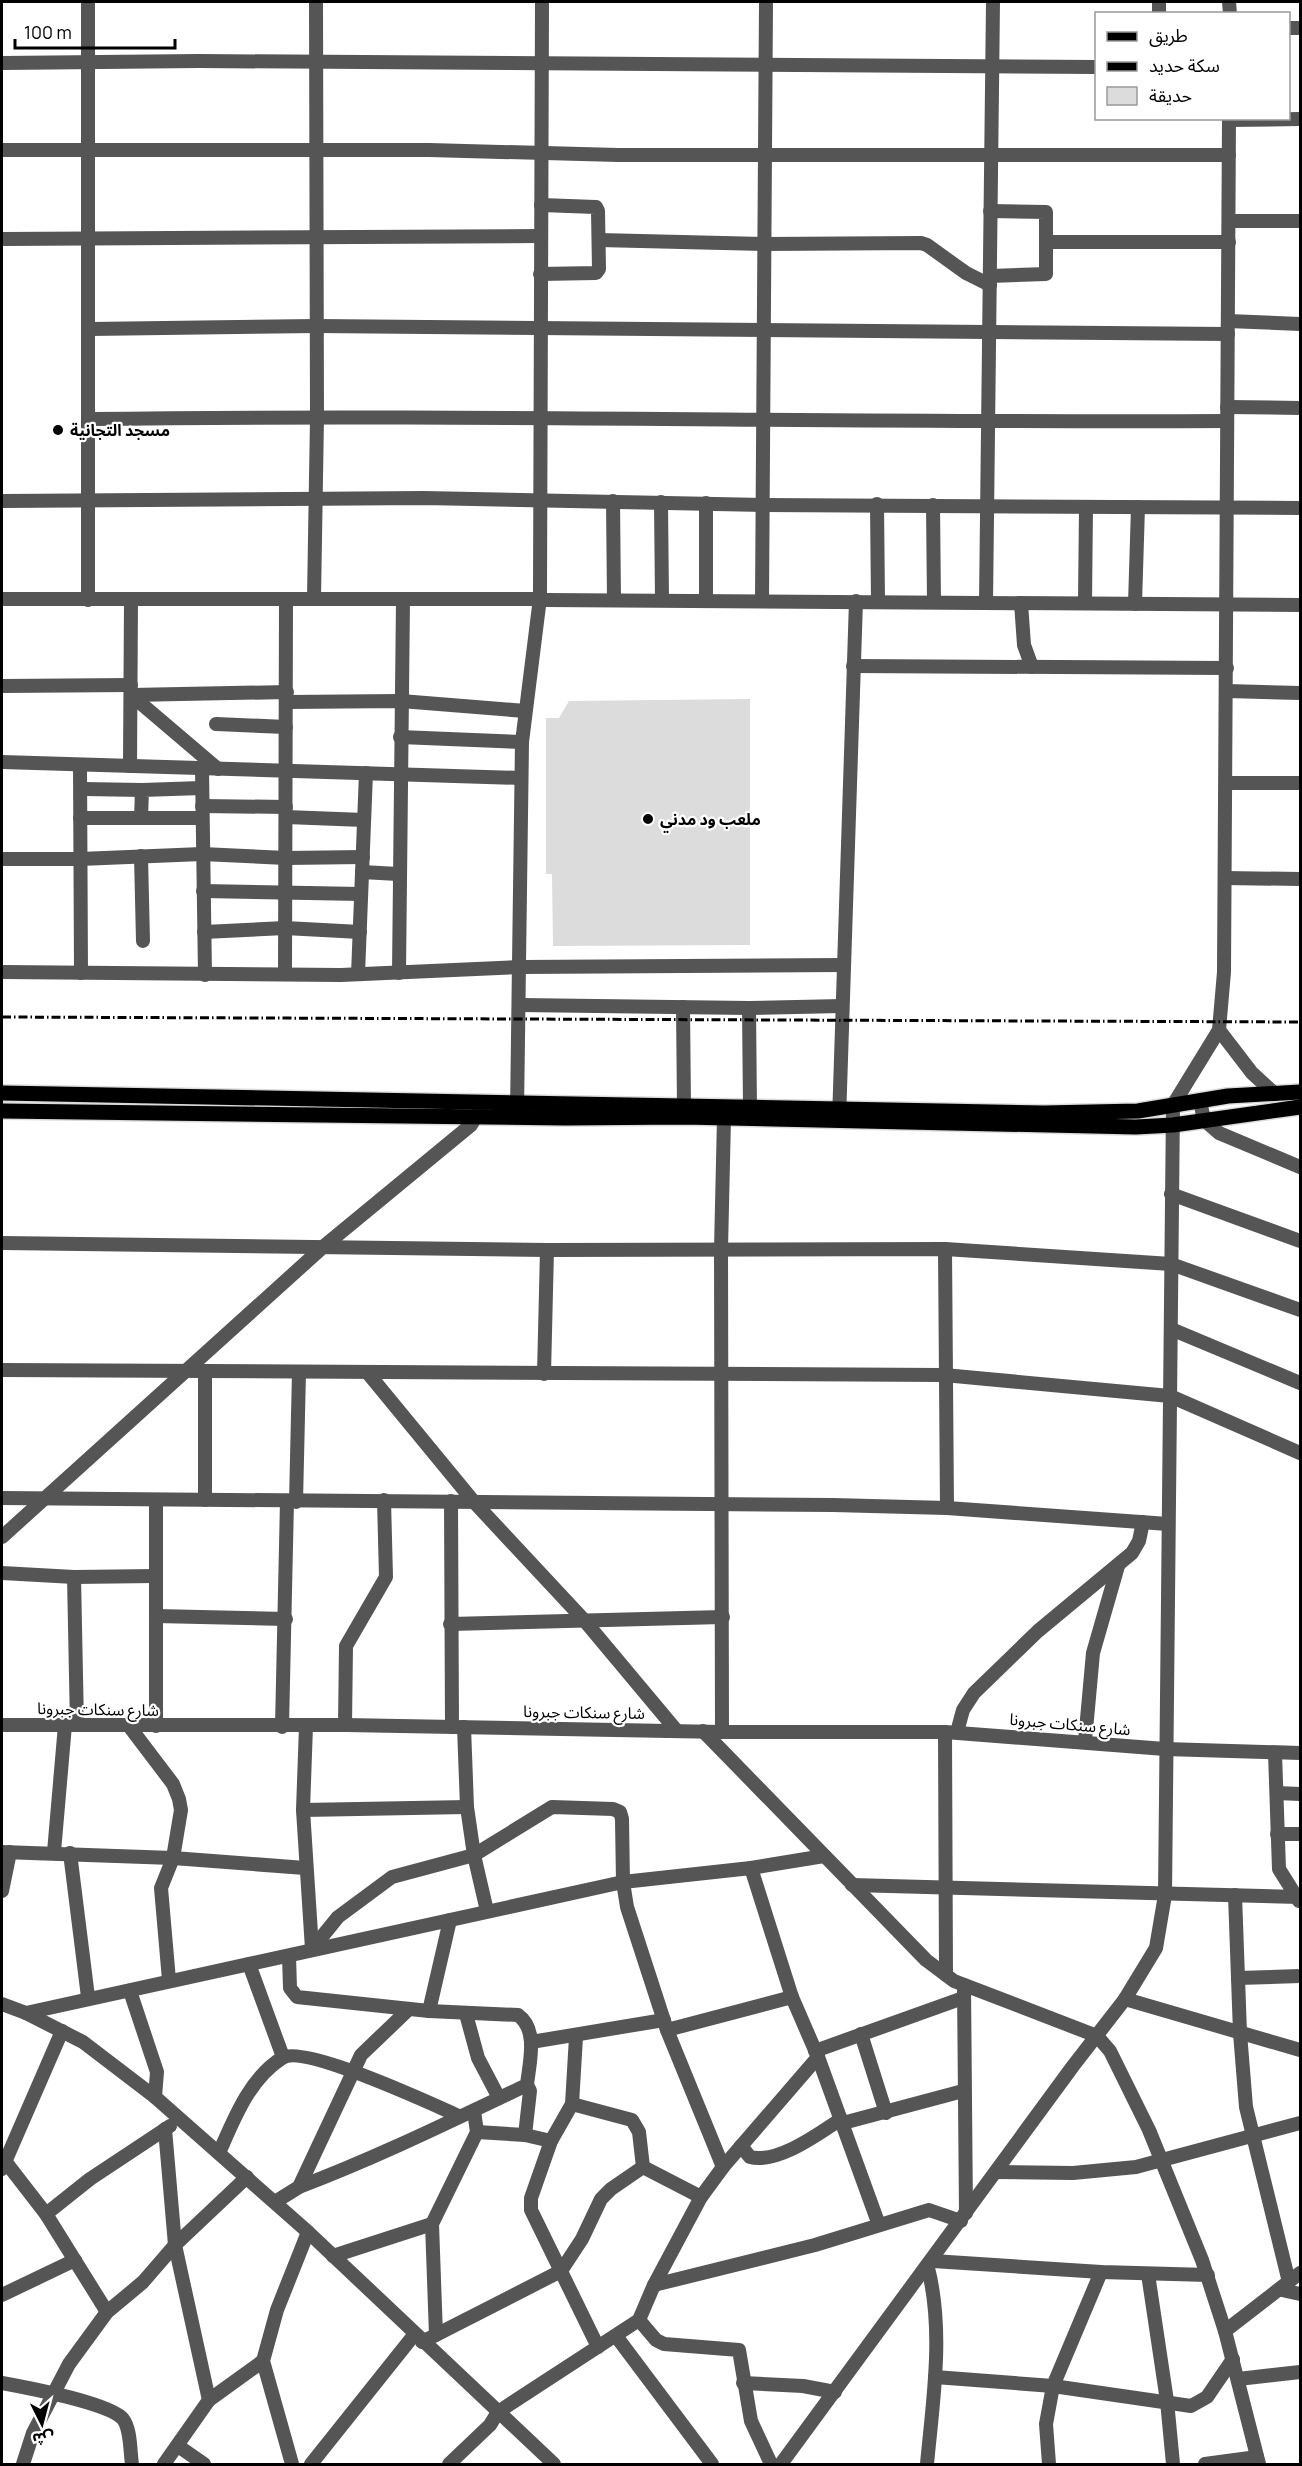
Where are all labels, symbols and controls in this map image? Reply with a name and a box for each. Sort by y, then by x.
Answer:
scale bar [15,12,176,50]
legend [1095,12,1290,120]
text: 100 m [24,20,72,44]
text: طريق [1149,23,1188,47]
text: سكة حديد [1149,53,1220,77]
text: حديقة [1149,83,1192,107]
place label: مسجد التجانية [70,419,170,441]
marker: مسجد التجانية [51,423,65,437]
place label: ملعب ود مدني [660,808,761,833]
marker: ملعب ود مدني [641,812,655,826]
street label: شارع سنكات جبرونا [37,1697,159,1723]
street label: شارع سنكات جبرونا [523,1700,645,1726]
street label: شارع سنكات جبرونا [1008,1708,1132,1742]
north arrow [12,2394,72,2454]
text: ش [31,2427,56,2451]

